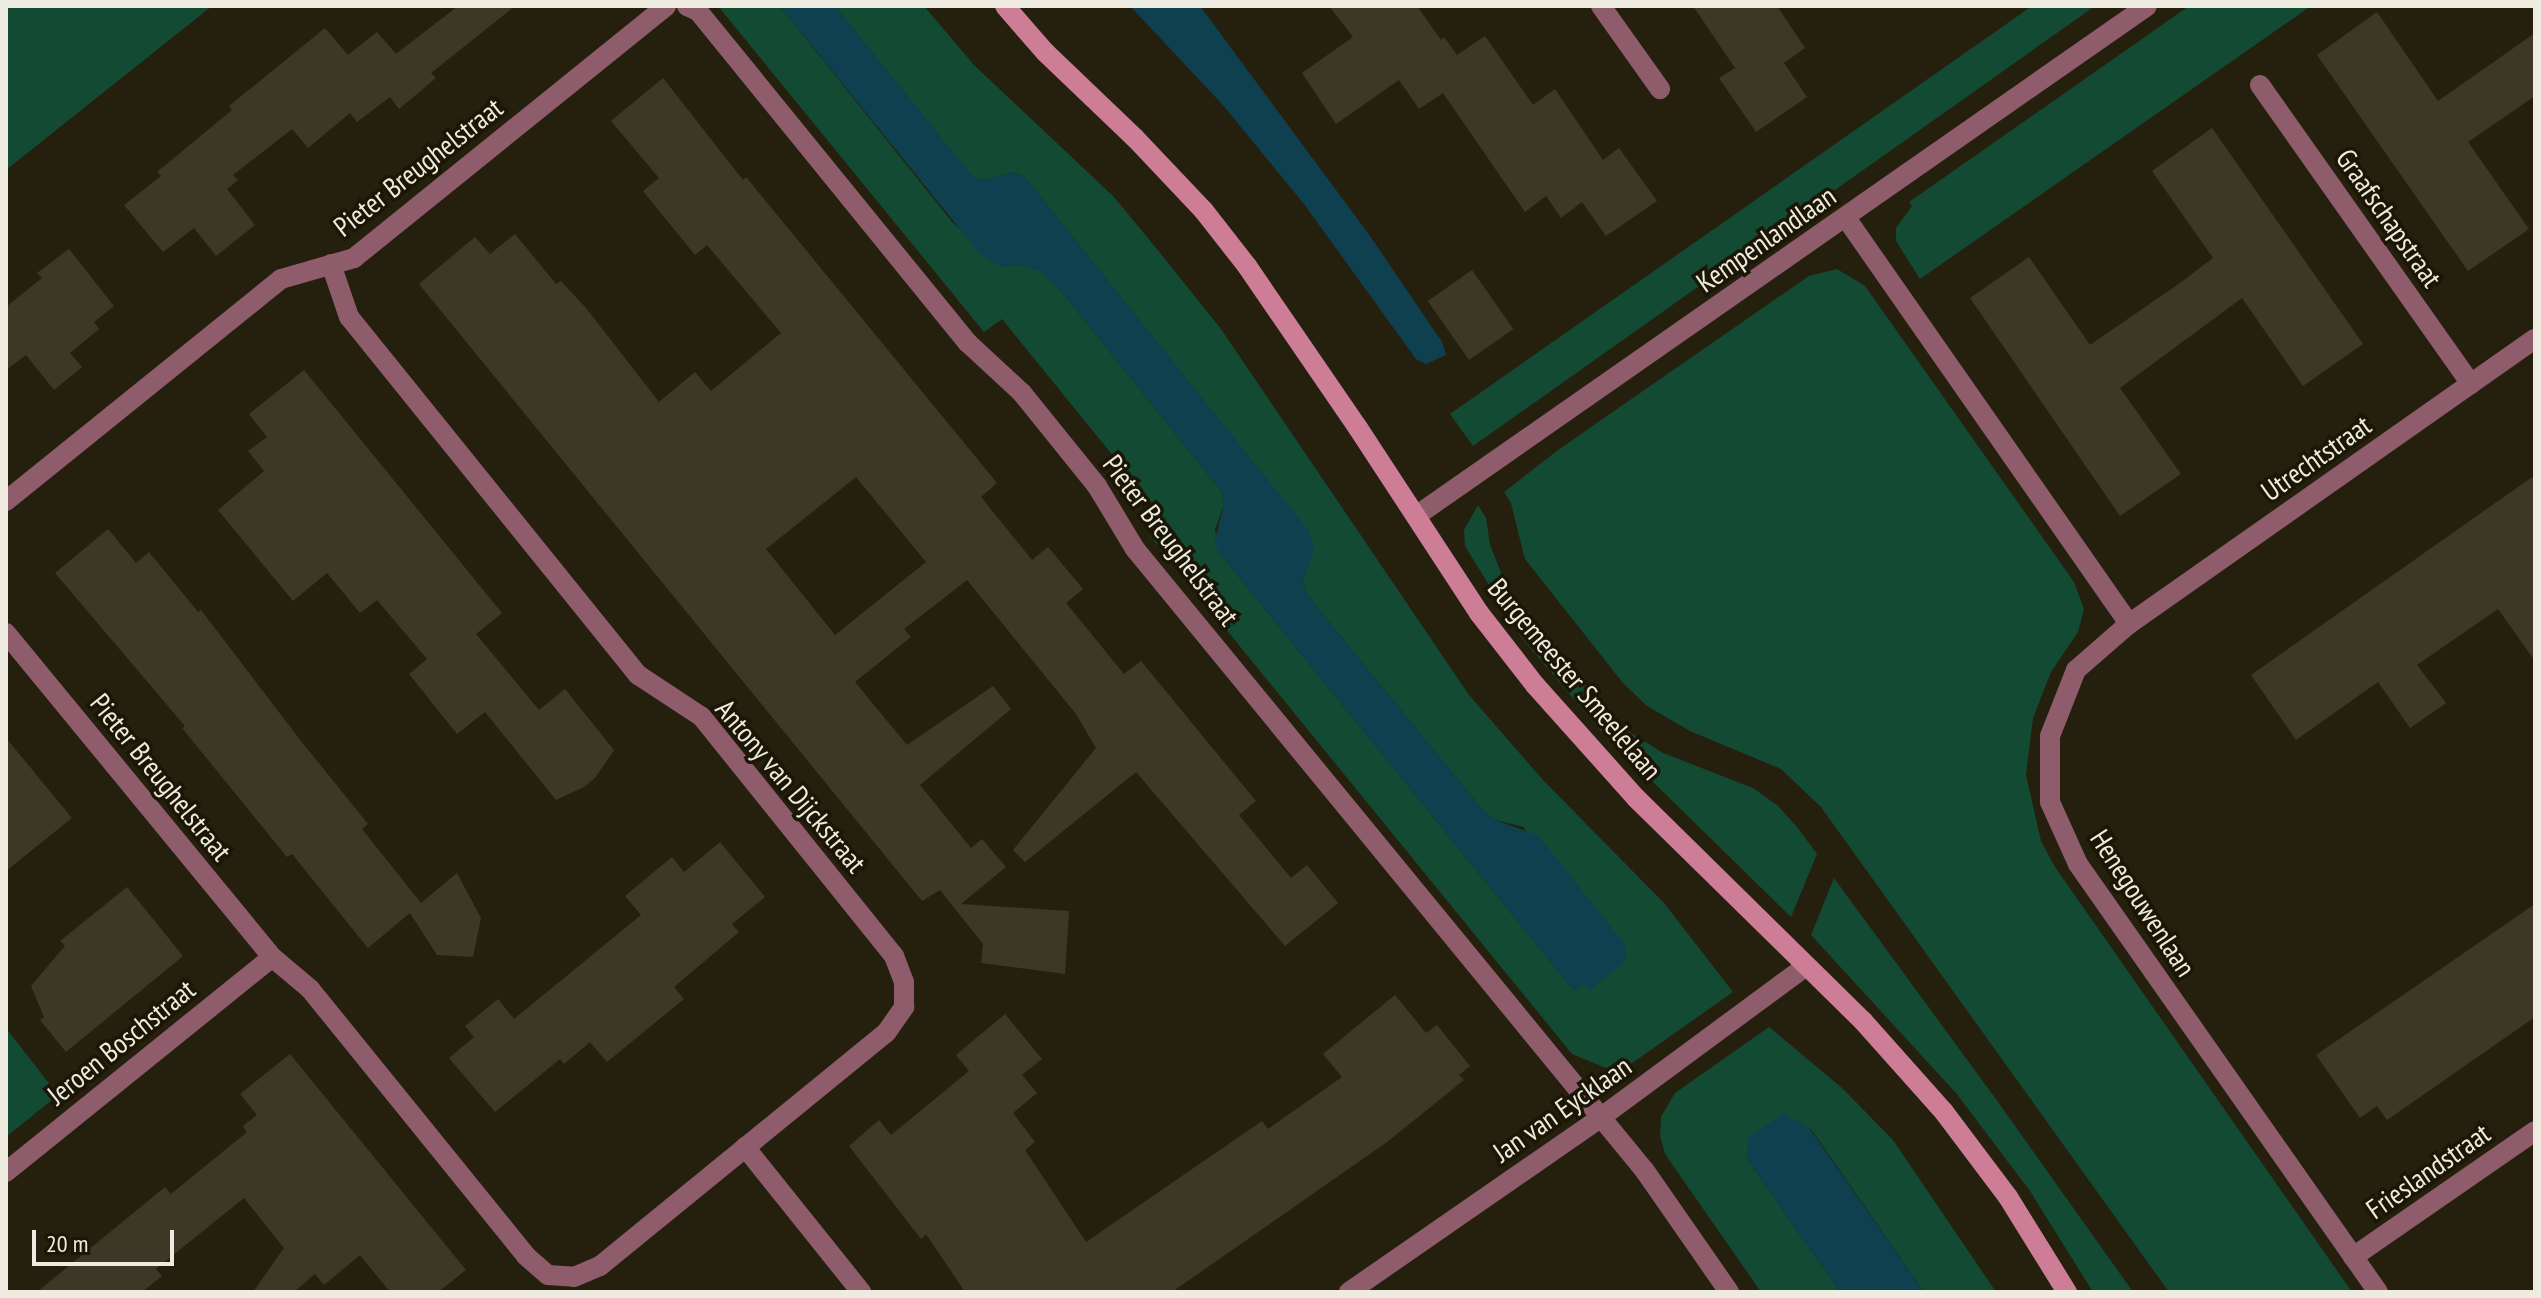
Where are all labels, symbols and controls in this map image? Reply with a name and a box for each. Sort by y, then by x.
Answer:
street label: Pieter Breughelstraat [327,91,509,243]
street label: Graafschapstraat [2329,142,2449,294]
street label: Kempenlandlaan [1690,179,1842,299]
street label: Utrechtstraat [2255,408,2377,508]
street label: Pieter Breughelstraat [1096,448,1246,632]
street label: Burgemeester Smeelelaan [1481,572,1669,786]
street label: Pieter Breughelstraat [83,687,239,867]
street label: Antony van Dijckstraat [708,692,874,880]
street label: Henegouwenlaan [2083,823,2203,983]
street label: Jeroen Boschstraat [41,972,201,1112]
street label: Jan van Eycklaan [1486,1049,1638,1169]
street label: Frieslandstraat [2360,1116,2496,1226]
scale bar [36,1214,178,1264]
text: 20 m [46,1228,88,1259]

